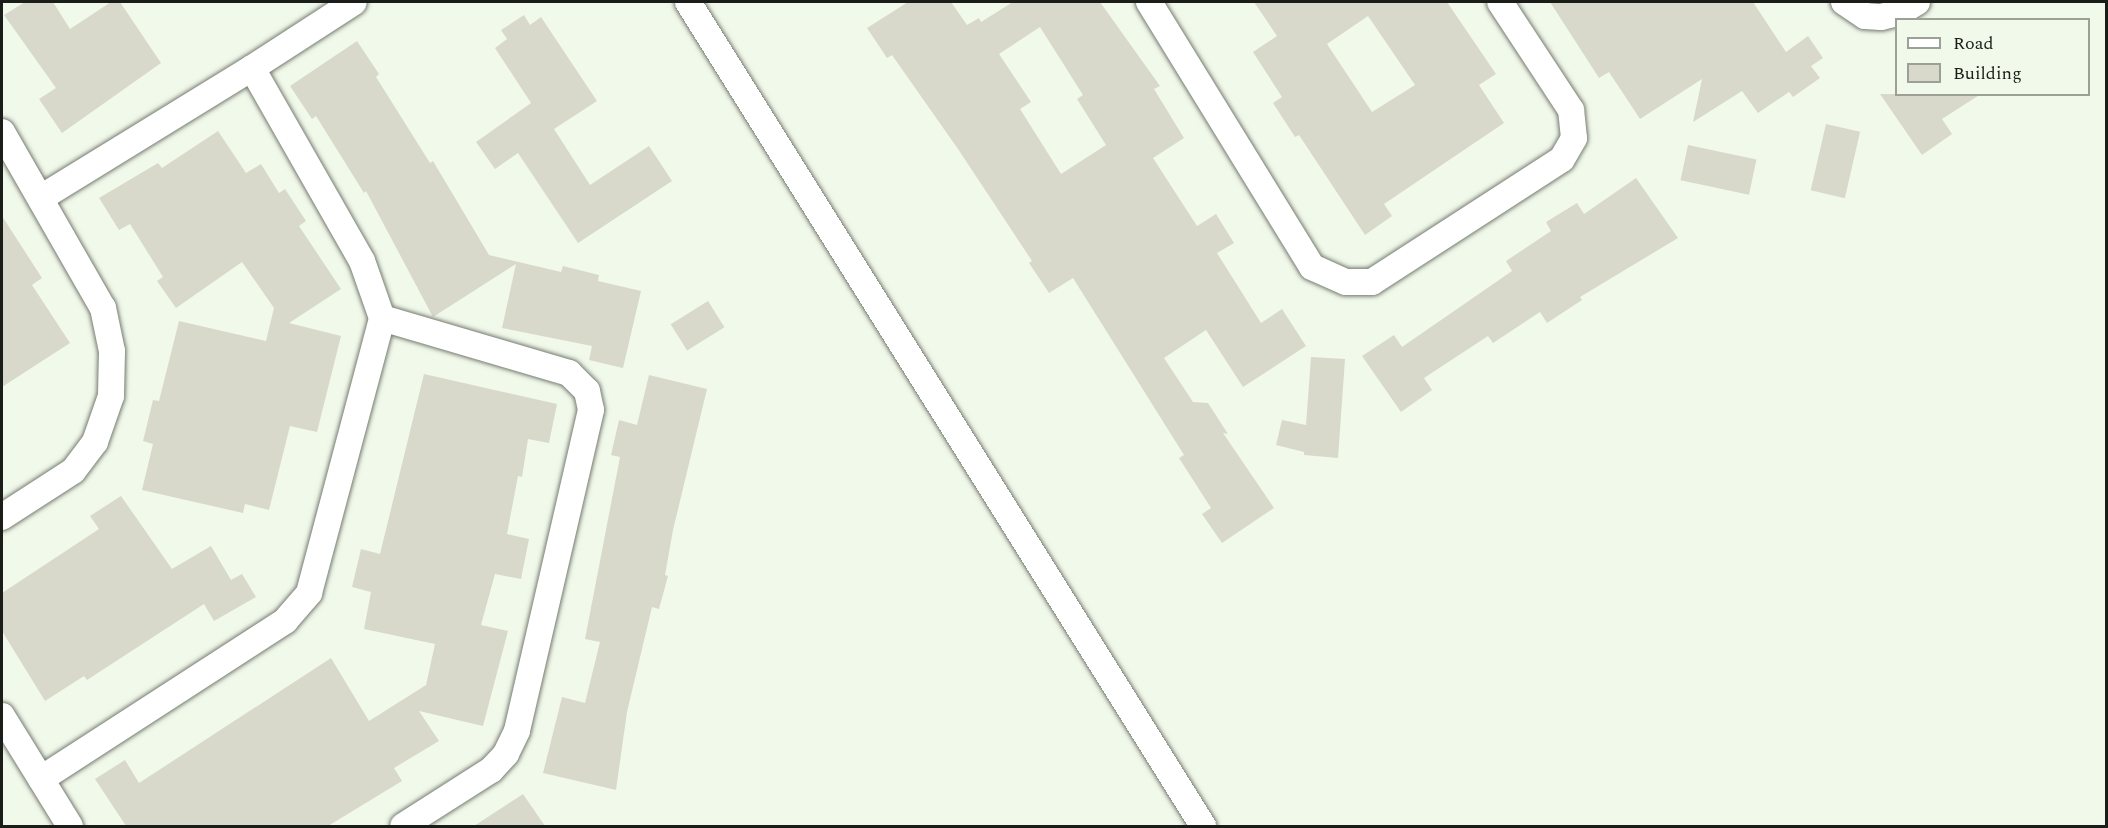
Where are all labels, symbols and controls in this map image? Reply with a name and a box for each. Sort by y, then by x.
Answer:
legend [1895,18,2090,96]
text: Road [1953,30,1994,57]
text: Building [1953,60,2022,87]

